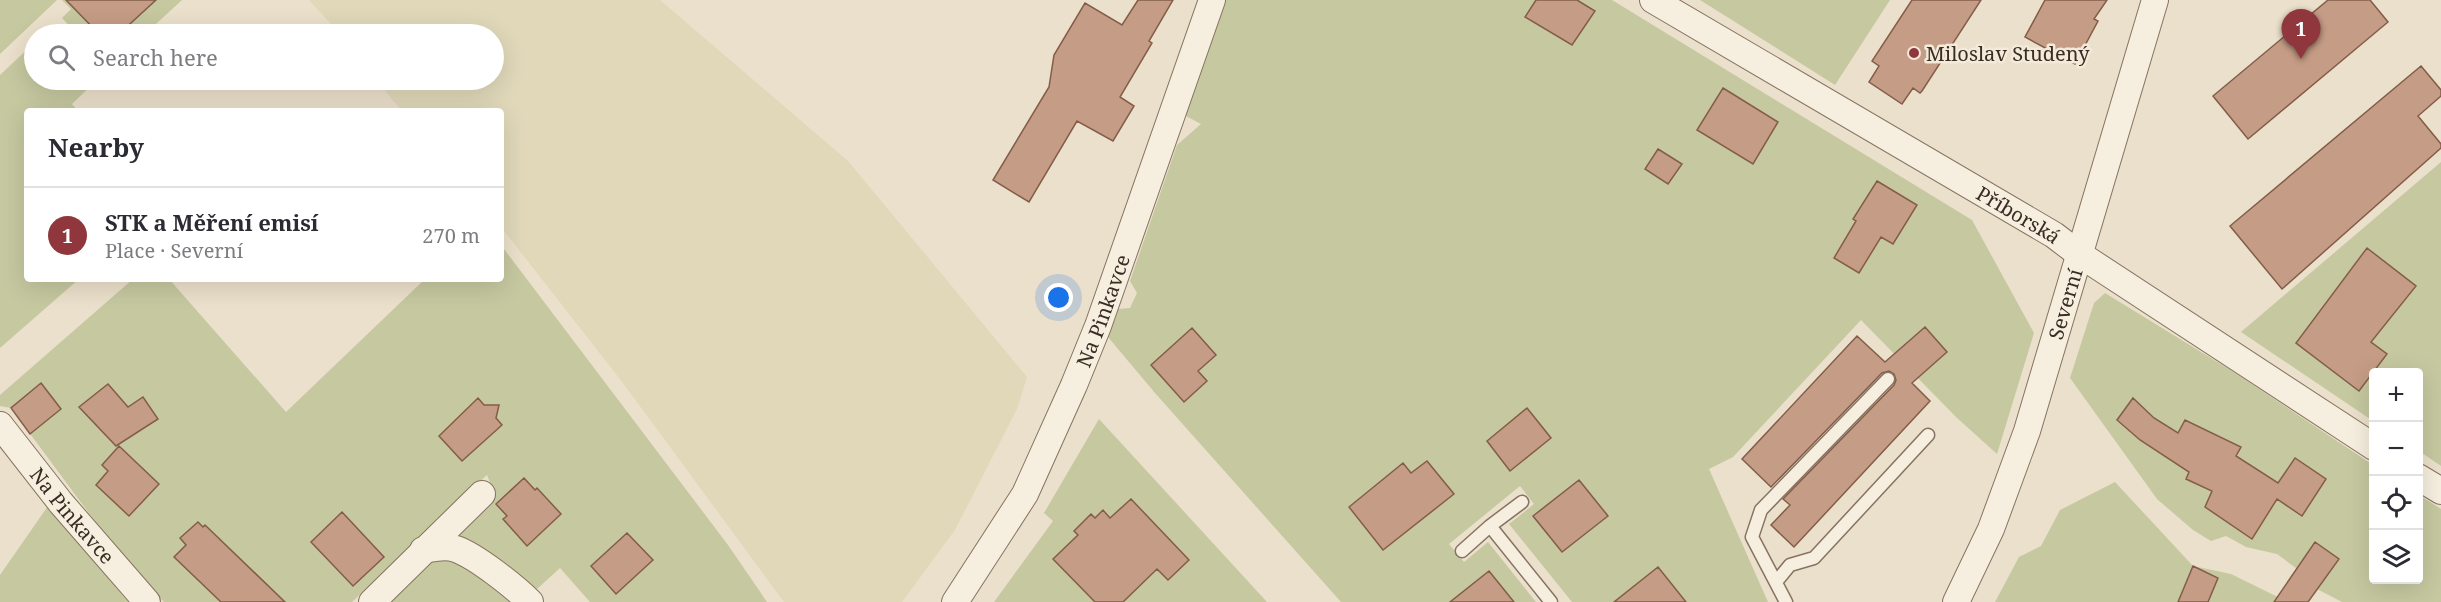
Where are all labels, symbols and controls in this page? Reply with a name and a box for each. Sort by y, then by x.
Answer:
pin: 1 [2282,10,2320,59]
search box [24,24,504,90]
place label: Miloslav Studený [1926,40,2090,67]
icon: search [45,41,78,74]
text: Search here [93,42,218,72]
marker: Miloslav Studený [1907,46,1921,60]
text: Nearby [48,129,144,165]
street label: Příborská [1972,179,2067,249]
text: STK a Měření emisí [105,207,319,237]
text: 1 [62,222,73,249]
text: 270 m [422,222,480,249]
text: Place · Severní [105,237,243,264]
street label: Na Pinkavce [1069,251,1136,371]
street label: Severní [2041,265,2088,343]
your location [1044,283,1073,312]
map controls [2369,368,2423,584]
button: + [2369,368,2423,422]
button: − [2369,422,2423,476]
street label: Na Pinkavce [24,461,121,569]
button: locate [2369,476,2423,530]
button: layers [2369,530,2423,584]

